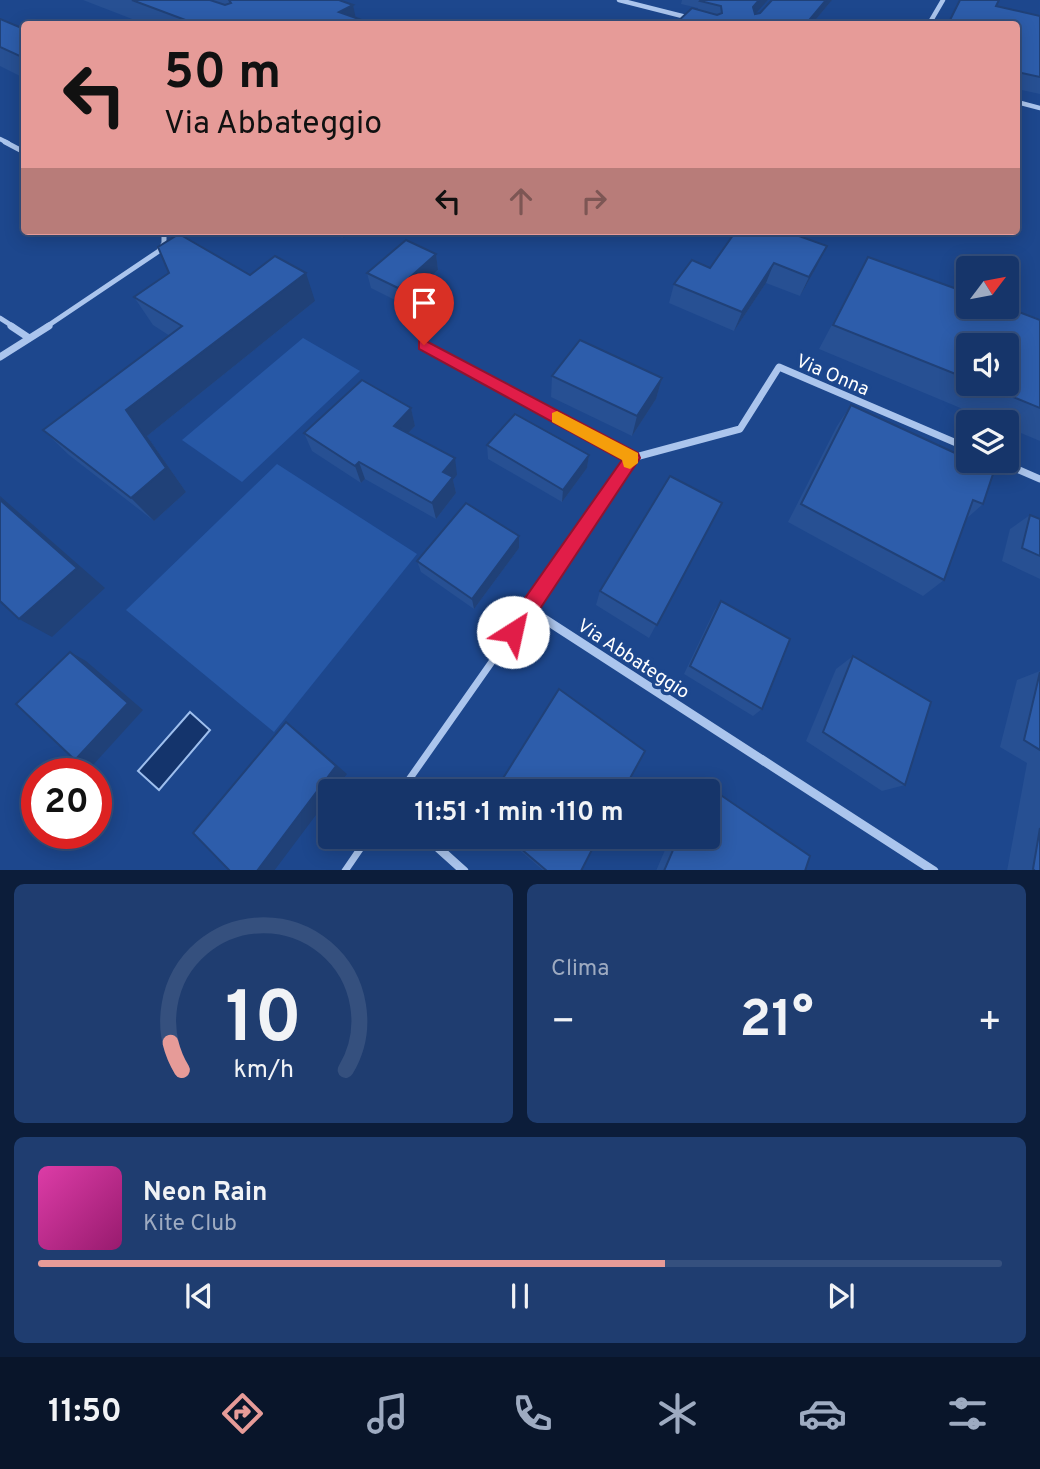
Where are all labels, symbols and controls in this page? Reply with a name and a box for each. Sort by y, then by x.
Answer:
text: 50 m [164,44,281,106]
icon: left [49,49,140,140]
text: Via Abbateggio [164,105,382,145]
icon: left [429,182,467,220]
icon: ahead [502,182,540,220]
icon: right [575,182,613,220]
north arrow [956,256,1018,318]
map controls [956,256,1019,473]
pin [394,273,454,345]
icon: arrive [405,284,443,322]
button: sound [956,333,1019,396]
street label: Via Onna [792,350,873,402]
button: layers [956,410,1019,473]
position arrow [476,595,550,669]
street label: Via Abbateggio [572,614,694,705]
speed limit sign: 20 [21,758,112,849]
text: 11:51 · 1 min · 110 m [414,797,624,830]
text: Clima [551,955,609,984]
text: 10 [225,976,302,1068]
text: 21° [739,989,814,1055]
text: − [551,999,576,1048]
text: + [977,999,1002,1048]
text: km/h [233,1054,294,1086]
text: Neon Rain [143,1177,268,1210]
text: Kite Club [143,1210,237,1239]
icon: previous [180,1277,218,1315]
icon: pause [501,1277,539,1315]
icon: next [822,1277,860,1315]
icon: directions [218,1389,267,1438]
icon: music [363,1389,412,1438]
icon: phone [508,1389,557,1438]
icon: climate [653,1389,702,1438]
icon: car [798,1389,847,1438]
icon: filters [943,1389,992,1438]
text: 11:50 [48,1393,122,1433]

